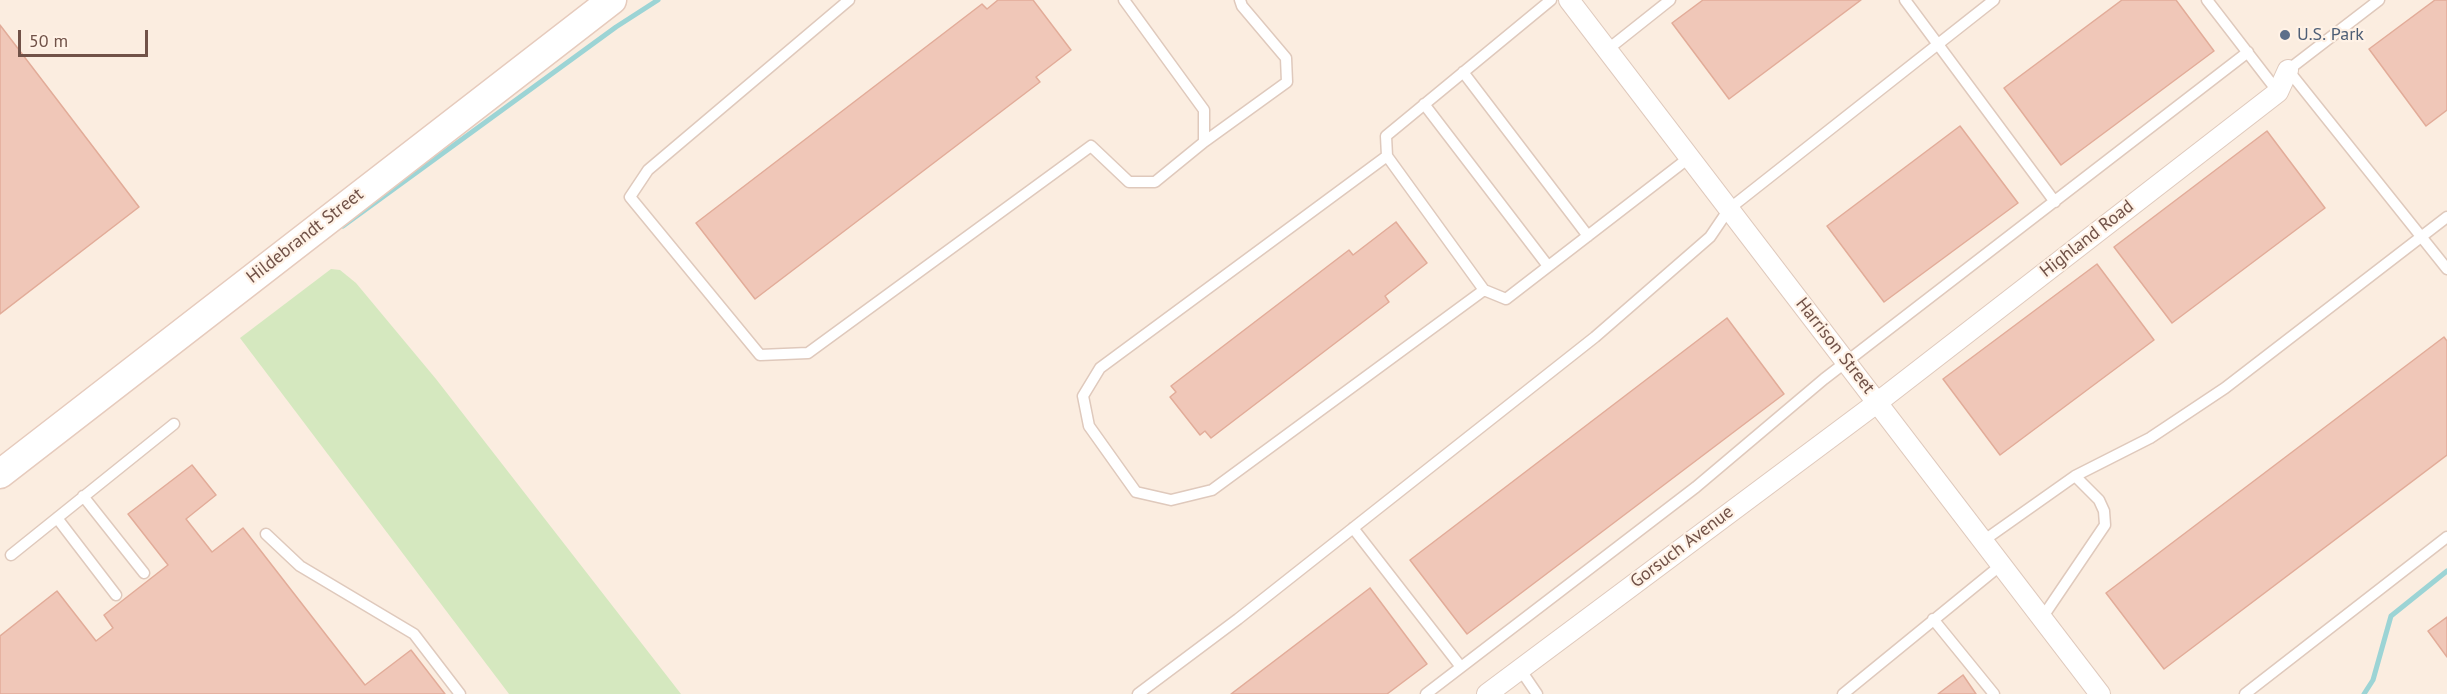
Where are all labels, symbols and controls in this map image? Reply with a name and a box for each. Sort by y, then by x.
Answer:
scale bar [21,18,152,56]
place label: U.S. Park [2297,24,2364,46]
marker: U.S. Park [2278,28,2292,42]
text: 50 m [29,29,68,52]
street label: Hildebrandt Street [242,184,368,288]
street label: Highland Road [2036,196,2138,282]
street label: Harrison Street [1791,294,1879,398]
street label: Gorsuch Avenue [1626,501,1738,593]

